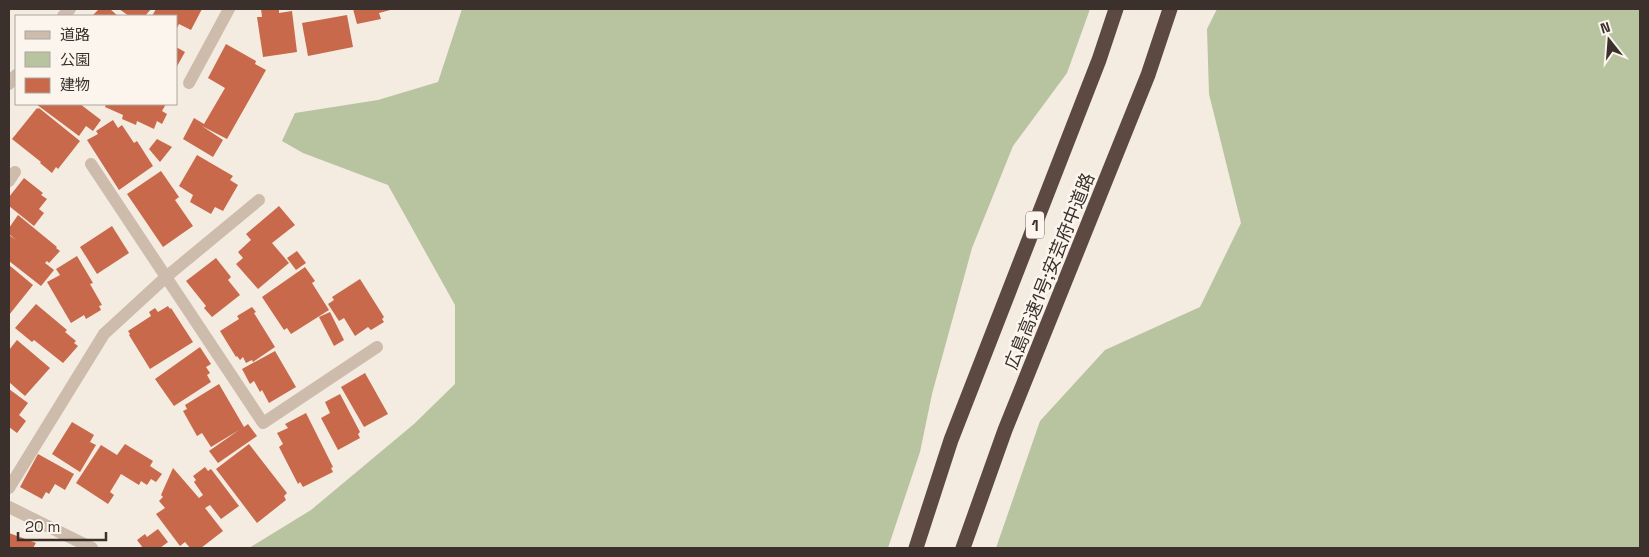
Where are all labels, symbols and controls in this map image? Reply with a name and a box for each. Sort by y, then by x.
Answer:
legend [15,15,178,105]
north arrow [1584,15,1634,65]
text: N [1598,18,1612,38]
text: 道路 [60,25,90,44]
text: 公園 [60,50,90,69]
text: 建物 [60,75,90,94]
street label: 広島高速1号;安芸府中道路 [999,169,1099,373]
road number: 1 [1026,212,1044,238]
scale bar [18,510,105,542]
text: 20 m [25,517,60,536]

